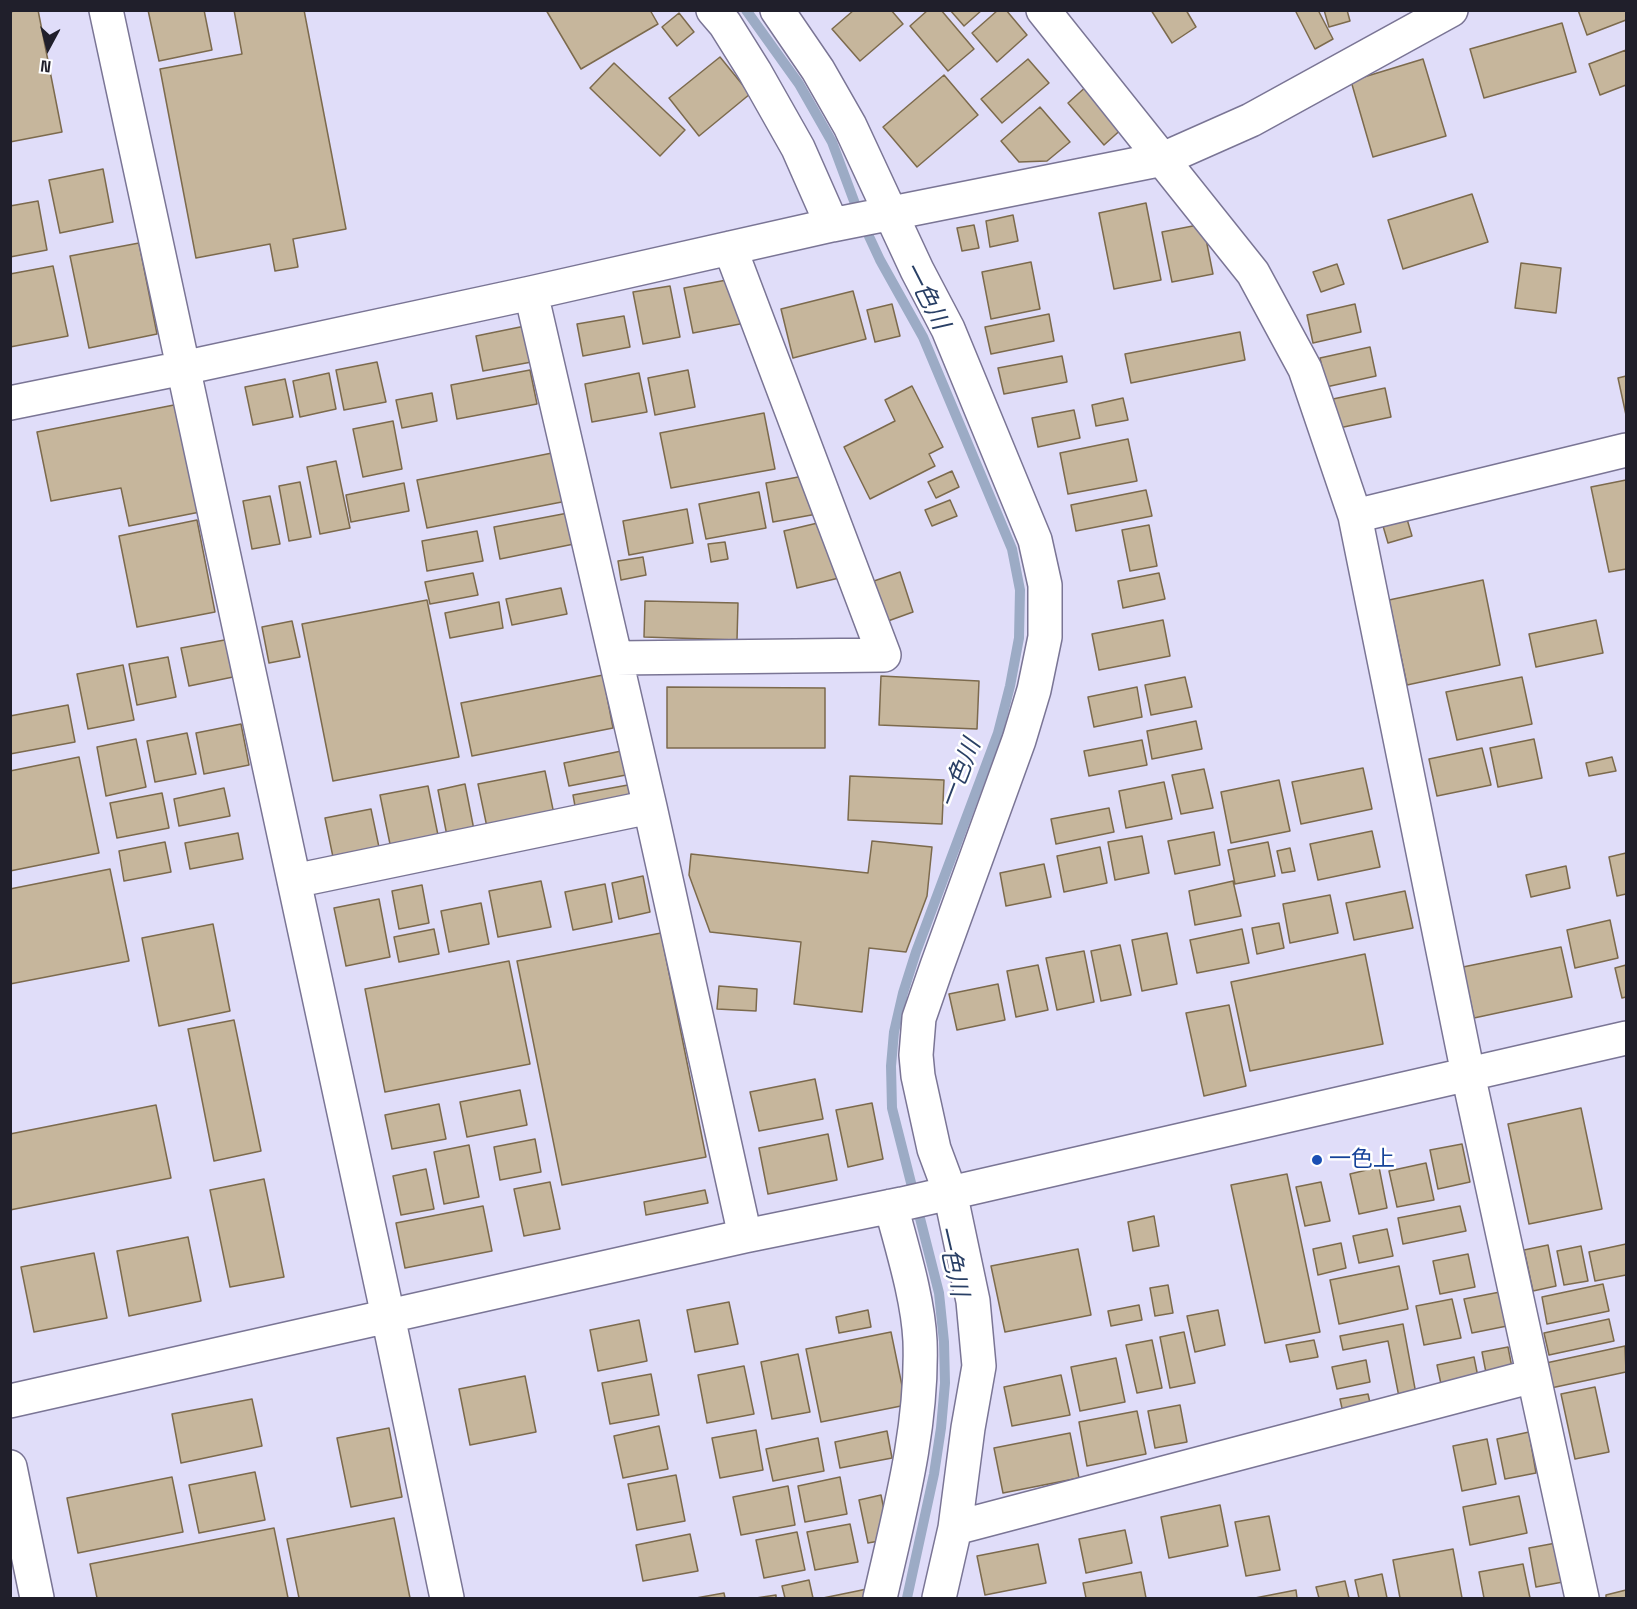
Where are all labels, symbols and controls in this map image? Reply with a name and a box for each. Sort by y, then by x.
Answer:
north arrow [18,18,78,78]
text: N [39,55,52,77]
water label: 一色川 [896,257,954,335]
water label: 一色川 [935,735,987,813]
place label: 一色上 [1329,1147,1395,1173]
marker: 一色上 [1310,1153,1324,1167]
water label: 一色川 [929,1223,973,1299]

